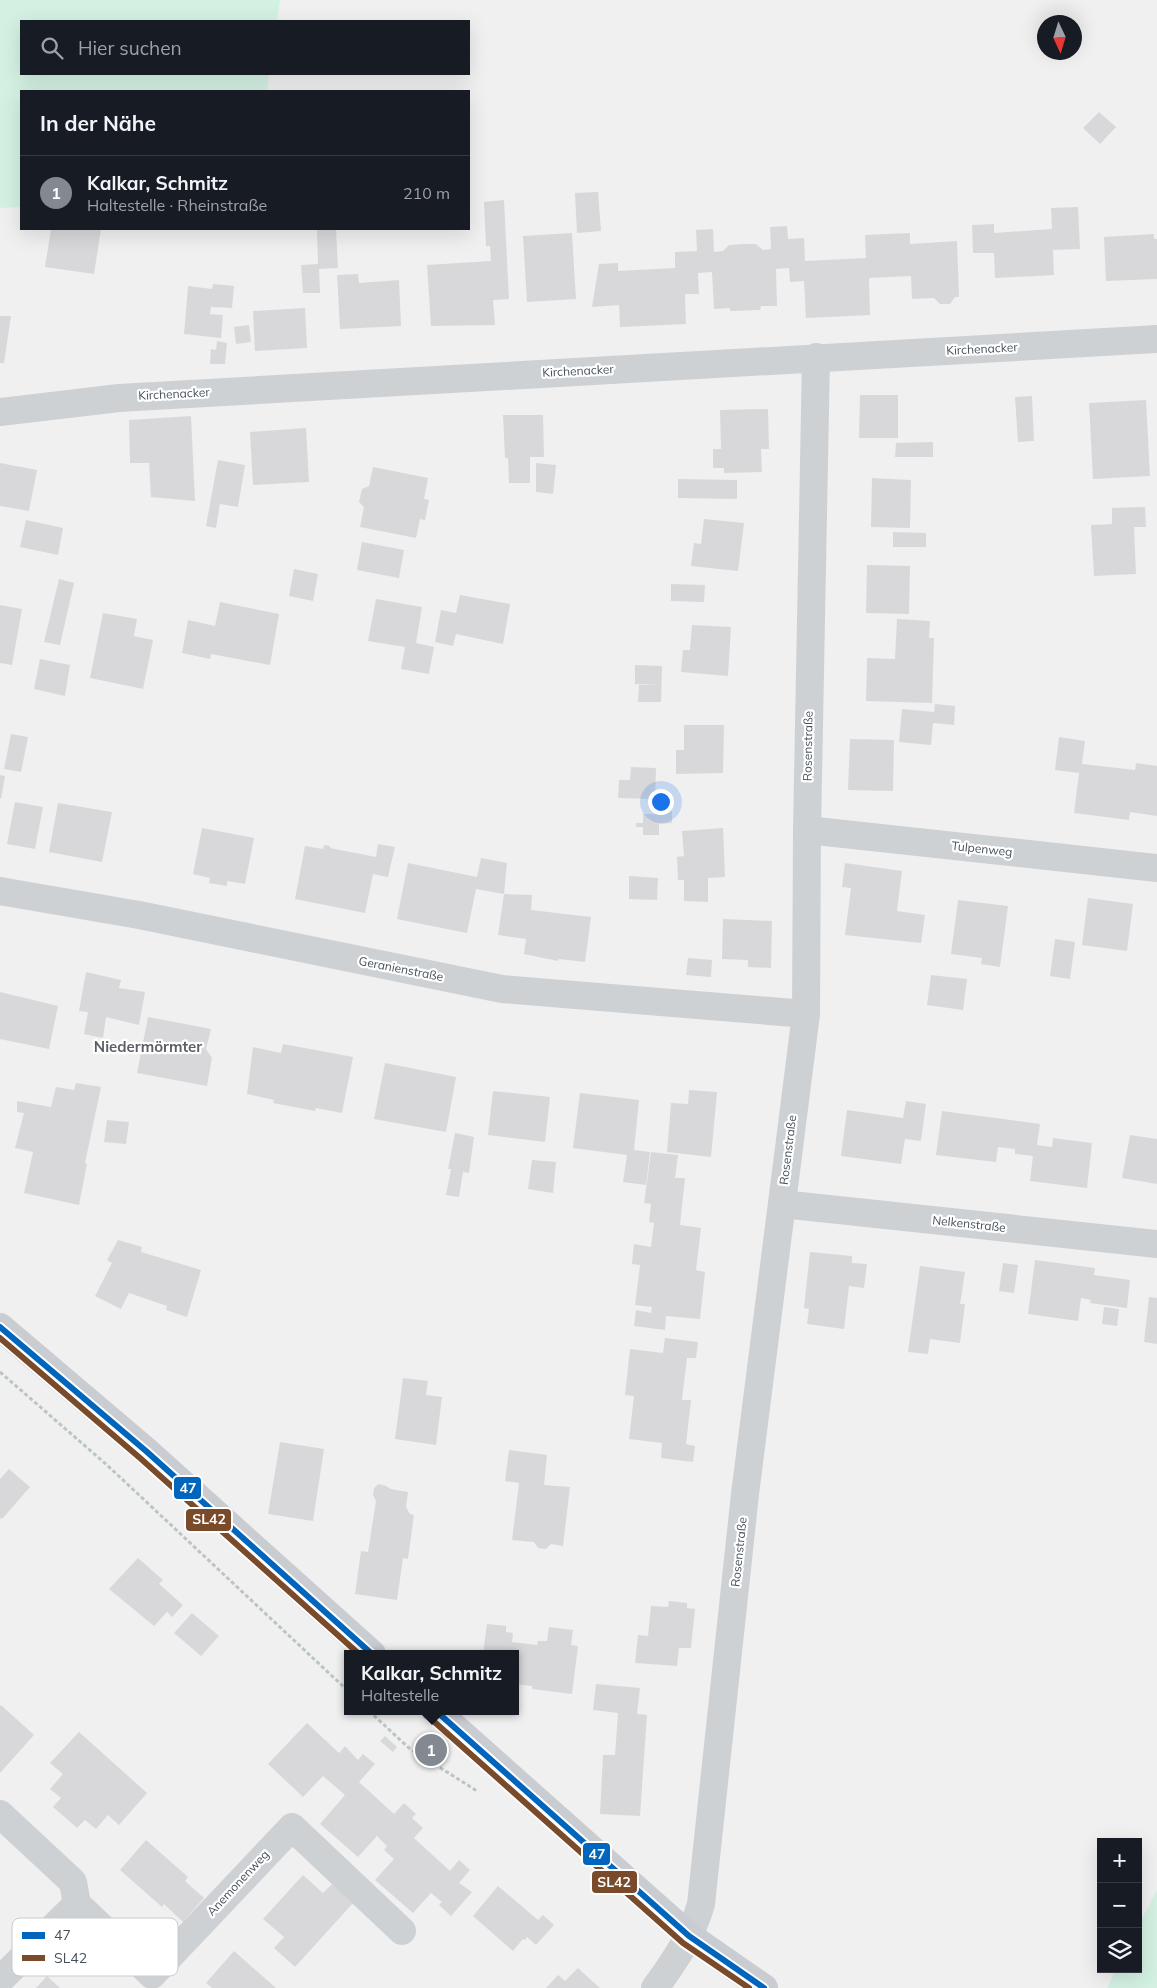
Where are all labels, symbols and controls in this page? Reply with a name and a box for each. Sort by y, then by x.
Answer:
north arrow [1037,15,1082,60]
search box [20,20,470,75]
icon: search [38,34,66,62]
text: Hier suchen [78,36,182,60]
text: In der Nähe [40,110,156,136]
text: Kalkar, Schmitz [87,171,228,195]
text: 1 [51,183,61,203]
text: 210 m [403,183,450,203]
text: Haltestelle · Rheinstraße [87,195,267,215]
street label: Kirchenacker [946,339,1019,358]
street label: Kirchenacker [542,361,615,380]
street label: Kirchenacker [138,384,211,403]
street label: Rosenstraße [799,711,816,781]
your location [648,789,674,815]
street label: Tulpenweg [951,838,1013,859]
street label: Geranienstraße [357,953,445,984]
district label: Niedermörmter [94,1037,202,1056]
street label: Rosenstraße [776,1114,799,1186]
street label: Nelkenstraße [932,1212,1006,1235]
line badge: 47 [173,1476,202,1500]
text: 47 [180,1479,196,1497]
line badge: SL42 [185,1508,232,1532]
text: SL42 [192,1510,226,1528]
street label: Rosenstraße [727,1516,750,1588]
popup [344,1650,519,1715]
text: Kalkar, Schmitz [361,1661,502,1685]
text: Haltestelle [361,1685,439,1705]
pin: 1 [415,1731,447,1769]
map controls [1097,1838,1142,1973]
button: + [1097,1838,1142,1883]
line badge: 47 [582,1842,611,1866]
text: 47 [589,1845,605,1863]
street label: Anemonenweg [203,1847,272,1919]
line badge: SL42 [591,1870,638,1894]
text: SL42 [597,1873,631,1891]
button: − [1097,1883,1142,1928]
legend [12,1918,178,1976]
text: 47 [54,1926,71,1944]
button: layers [1097,1928,1142,1973]
text: SL42 [54,1949,87,1967]

